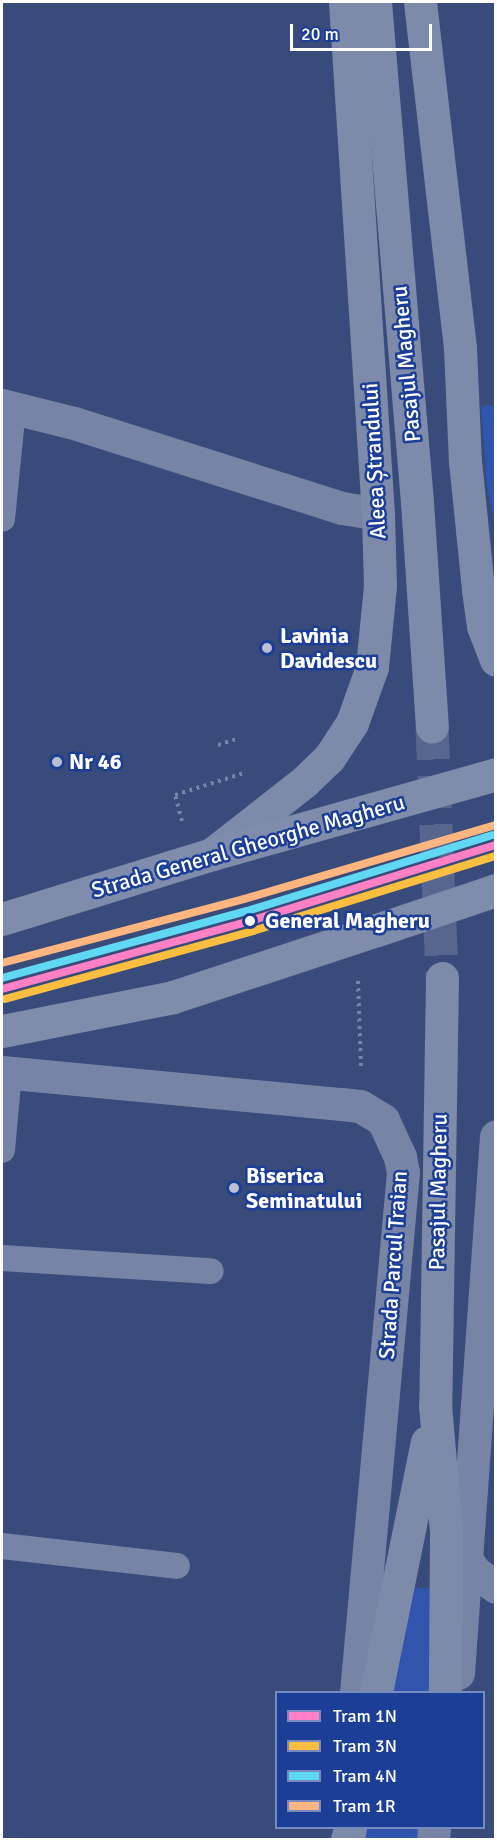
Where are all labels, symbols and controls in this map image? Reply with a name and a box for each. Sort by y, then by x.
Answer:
scale bar [293,12,436,50]
text: 20 m [301,23,339,45]
street label: Pasajul Magheru [386,285,426,443]
street label: Aleea Ștrandului [357,382,391,540]
place label: Lavinia Davidescu [280,622,377,674]
marker: Lavinia Davidescu [258,639,276,657]
place label: Nr 46 [69,749,122,775]
marker: Nr 46 [50,755,64,769]
street label: Strada General Gheorghe Magheru [88,789,408,903]
place label: General Magheru [265,908,430,934]
marker: General Magheru [240,911,260,931]
street label: Pasajul Magheru [423,1113,453,1271]
place label: Biserica Seminatului [246,1162,362,1214]
street label: Strada Parcul Traian [373,1170,413,1360]
marker: Biserica Seminatului [227,1181,241,1195]
legend [275,1691,485,1829]
text: Tram 1N [333,1705,397,1727]
text: Tram 3N [333,1735,397,1757]
text: Tram 4N [333,1765,397,1787]
text: Tram 1R [333,1795,395,1817]

